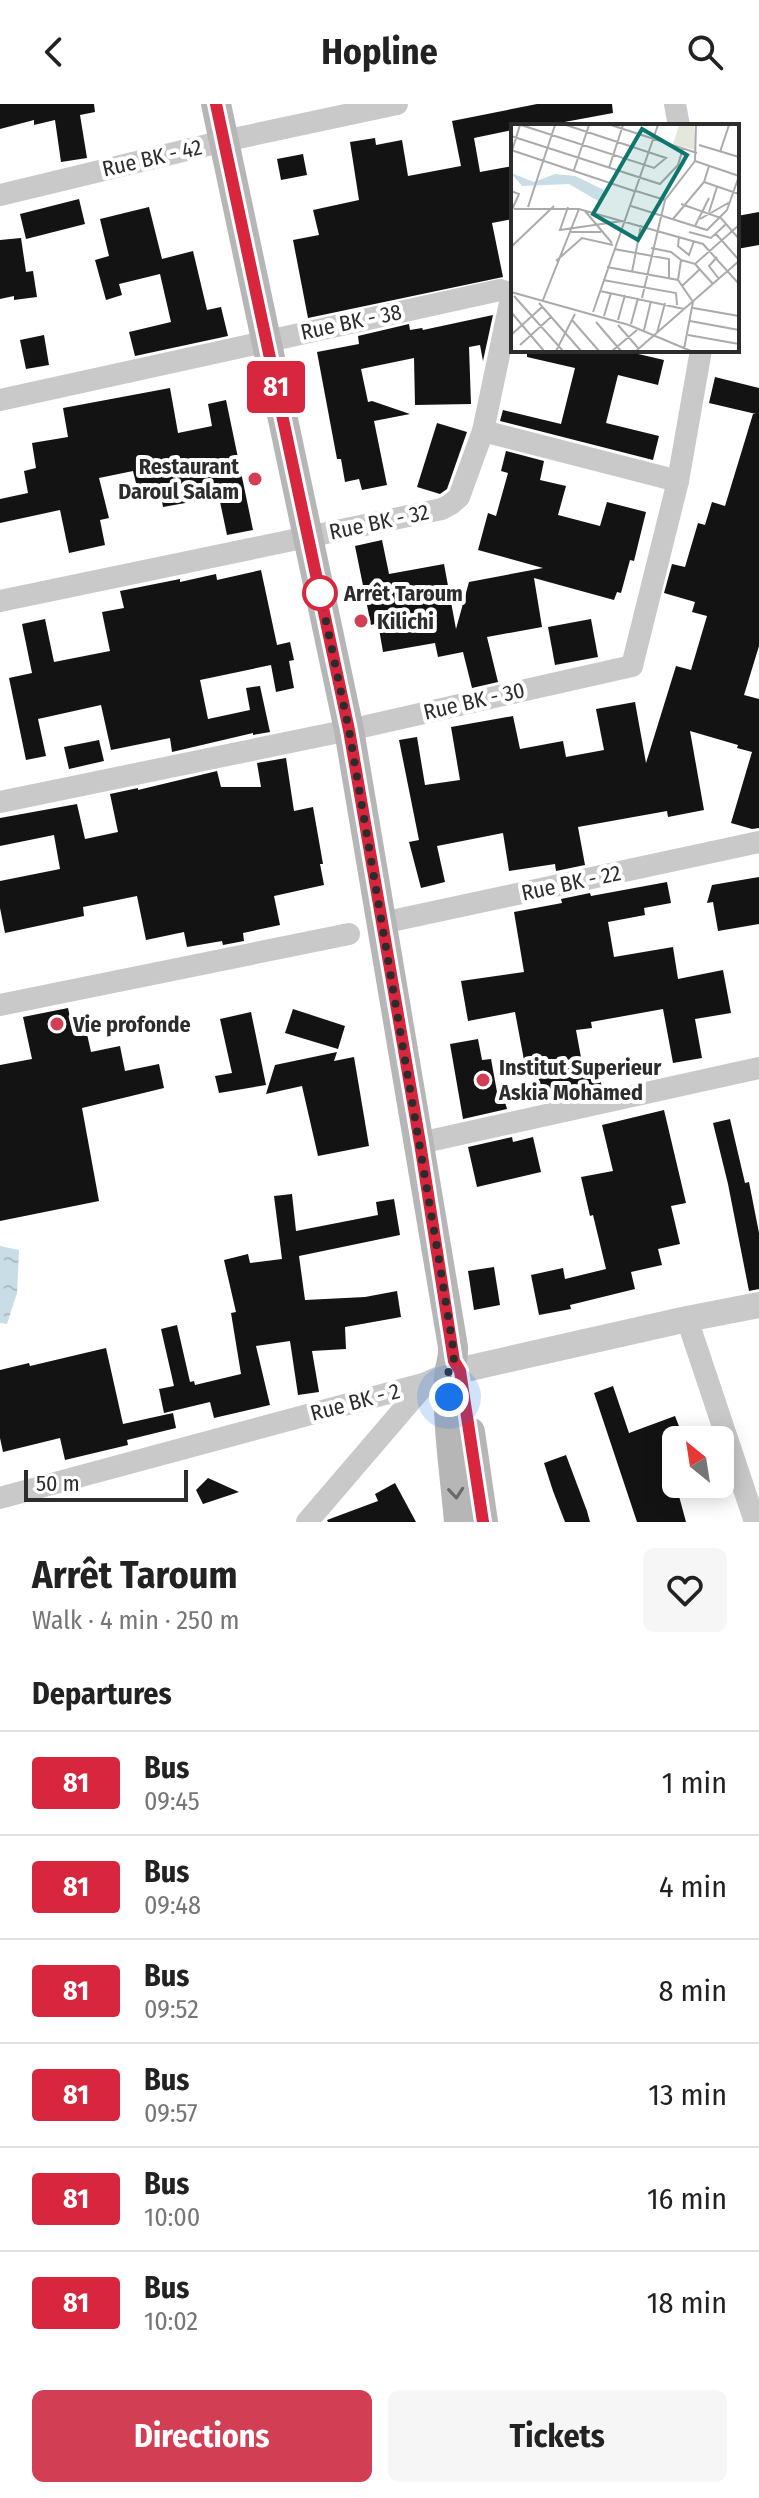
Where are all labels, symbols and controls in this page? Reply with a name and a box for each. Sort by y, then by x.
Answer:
icon: back [32,30,76,74]
text: Hopline [321,30,438,74]
icon: search [683,30,727,74]
inset map [511,124,739,352]
street label: Rue BK - 42 [99,133,205,183]
street label: Rue BK - 38 [298,298,404,346]
line badge: 81 [240,361,312,413]
text: 81 [263,370,289,403]
place label: Restaurant Daroul Salam [118,453,239,505]
marker: Restaurant Daroul Salam [246,470,264,488]
street label: Rue BK - 32 [327,498,431,546]
marker: Arrêt Taroum [303,576,337,610]
place label: Arrêt Taroum [343,580,463,607]
place label: Kilichi [377,608,434,635]
marker: Kilichi [352,612,370,630]
street label: Rue BK - 30 [421,676,527,726]
street label: Rue BK - 22 [519,859,623,907]
place label: Vie profonde [72,1011,191,1038]
marker: Vie profonde [48,1015,66,1033]
place label: Institut Superieur Askia Mohamed [498,1054,662,1106]
marker: Institut Superieur Askia Mohamed [474,1071,492,1089]
street label: Rue BK - 2 [307,1377,403,1427]
your location [429,1377,469,1417]
north arrow [662,1426,734,1498]
map controls [662,1426,734,1498]
scale bar [24,1466,188,1502]
text: 50 m [36,1470,80,1497]
one-way arrow [448,1487,465,1500]
button: heart [643,1548,727,1632]
text: Arrêt Taroum [32,1552,237,1598]
text: Walk · 4 min · 250 m [32,1605,240,1636]
text: Departures [32,1676,172,1712]
text: Bus [144,1750,189,1786]
text: 1 min [662,1765,727,1801]
text: 81 [63,1766,89,1799]
text: 09:45 [144,1786,200,1817]
text: Bus [144,1854,189,1890]
text: 4 min [659,1869,727,1905]
text: 81 [63,1870,89,1903]
text: 09:48 [144,1890,201,1921]
text: Bus [144,1958,189,1994]
text: 8 min [659,1973,727,2009]
text: 81 [63,1974,89,2007]
text: 09:52 [144,1994,199,2025]
text: Bus [144,2062,189,2098]
text: 13 min [648,2077,727,2113]
text: 81 [63,2078,89,2111]
text: 09:57 [144,2098,198,2129]
text: Bus [144,2166,189,2202]
text: 16 min [647,2181,727,2217]
text: 81 [63,2182,89,2215]
text: 10:00 [144,2202,200,2233]
text: Bus [144,2270,189,2306]
text: 18 min [647,2285,727,2321]
text: 81 [63,2286,89,2319]
text: 10:02 [144,2306,198,2337]
button: Directions [32,2390,372,2482]
button: Tickets [388,2390,727,2482]

